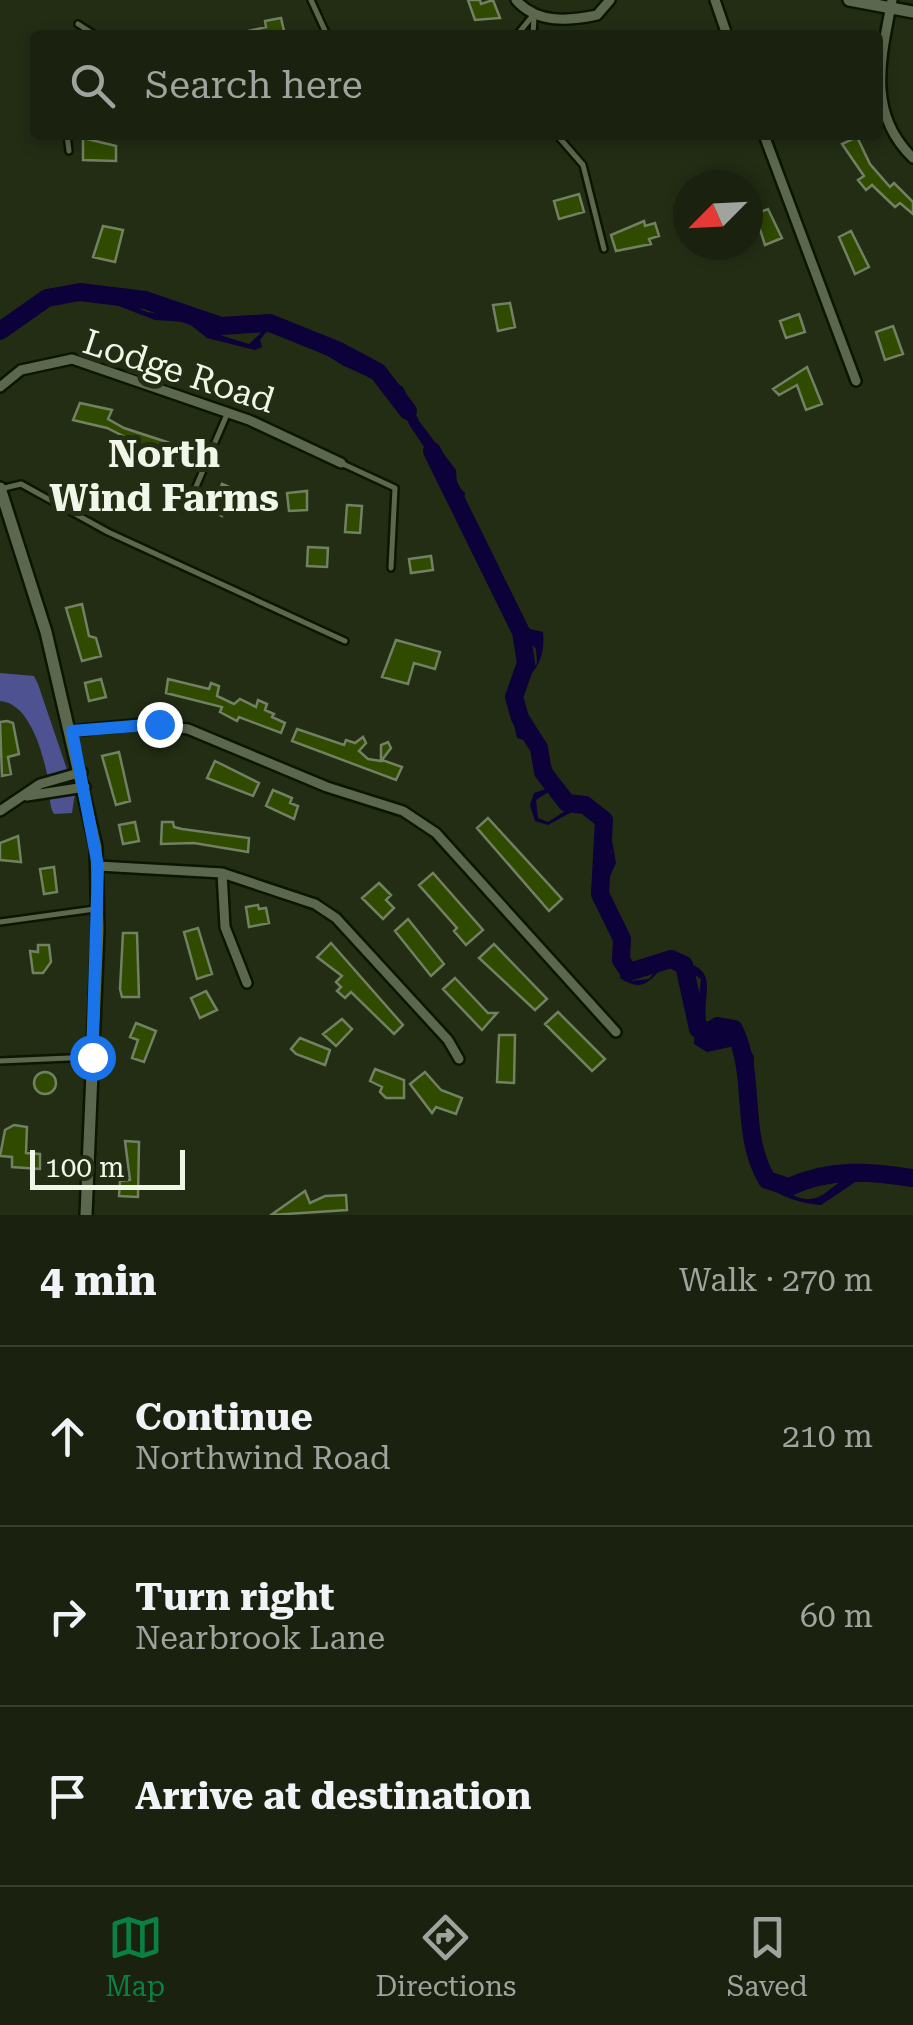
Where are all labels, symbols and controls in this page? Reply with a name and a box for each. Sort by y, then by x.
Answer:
search box [30,30,883,140]
icon: search [65,58,120,113]
text: Search here [145,63,363,107]
north arrow [673,170,763,260]
street label: Lodge Road [78,321,280,422]
district label: North Wind Farms [49,432,279,520]
route end [137,702,183,748]
route start [70,1035,116,1081]
scale bar [30,1145,185,1190]
text: 100 m [45,1151,125,1184]
text: 4 min [40,1256,157,1305]
text: Walk · 270 m [679,1261,873,1299]
text: Continue [135,1395,313,1439]
icon: ahead [40,1409,95,1464]
text: 210 m [782,1417,873,1455]
text: Northwind Road [135,1439,390,1477]
text: Turn right [135,1575,334,1619]
icon: right [40,1589,95,1644]
text: 60 m [800,1597,873,1635]
text: Nearbrook Lane [135,1619,385,1657]
icon: arrive [40,1769,95,1824]
text: Arrive at destination [135,1774,531,1818]
tab: Map [105,1910,165,2003]
tab: Directions [375,1910,516,2003]
tab: Saved [727,1910,808,2003]

